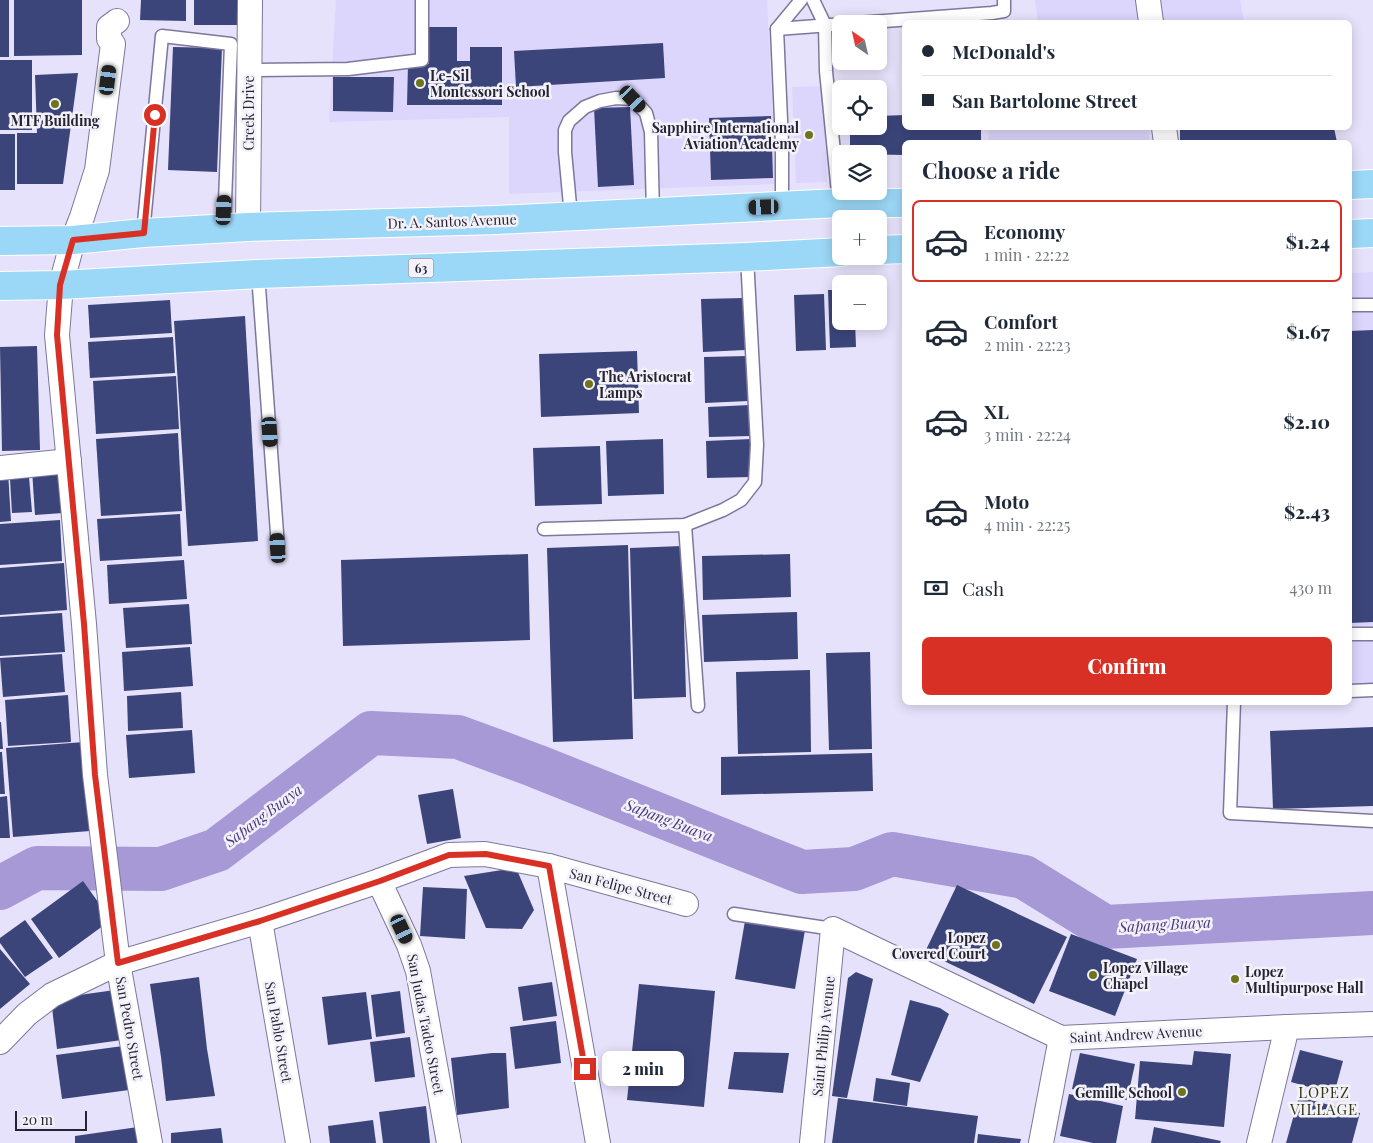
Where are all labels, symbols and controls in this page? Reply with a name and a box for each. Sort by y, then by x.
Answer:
north arrow [832,15,888,70]
map controls [832,15,887,330]
text: McDonald's [952,38,1055,64]
car [98,64,117,96]
place label: Le-Sil Montessori School [430,66,551,101]
street label: Creek Drive [239,75,258,151]
marker: Le-Sil Montessori School [414,77,426,89]
button: locate [832,80,887,135]
car [617,83,648,115]
text: San Bartolome Street [952,87,1138,113]
marker: MTF Building [49,98,61,110]
route start [144,104,166,126]
place label: MTF Building [10,111,100,130]
place label: Sapphire International Aviation Academy [652,118,800,153]
marker: Sapphire International Aviation Academy [803,129,815,141]
button: layers [832,145,887,200]
text: Choose a ride [922,155,1060,185]
car [215,195,232,225]
car [748,199,779,215]
street label: Dr. A. Santos Avenue [387,209,517,233]
button: + [832,210,887,265]
text: Economy [984,218,1065,244]
icon: car [924,219,969,264]
text: $1.24 [1286,228,1330,254]
text: 1 min · 22:22 [984,244,1069,265]
road number: 63 [408,258,434,278]
button: − [832,275,887,330]
text: Comfort [984,308,1058,334]
icon: car [924,309,969,354]
text: $1.67 [1286,318,1330,344]
text: 2 min · 22:23 [984,334,1071,355]
place label: The Aristocrat Lamps [599,367,692,402]
marker: The Aristocrat Lamps [583,378,595,390]
text: XL [984,398,1009,424]
icon: car [924,399,969,444]
text: $2.10 [1283,408,1330,434]
car [261,417,278,447]
text: 3 min · 22:24 [984,424,1071,445]
text: Moto [984,488,1029,514]
icon: car [924,489,969,534]
text: $2.43 [1284,498,1330,524]
text: 4 min · 22:25 [984,514,1070,535]
car [269,533,286,563]
icon: cash [922,574,950,602]
text: Cash [962,575,1004,601]
text: 430 m [1289,577,1332,598]
button: Confirm [922,637,1332,695]
water label: Sapang Buaya [219,779,306,851]
water label: Sapang Buaya [621,794,716,846]
street label: San Felipe Street [568,863,675,909]
car [388,912,415,946]
water label: Sapang Buaya [1117,912,1212,936]
place label: Lopez Covered Court [892,928,986,963]
marker: Lopez Covered Court [990,939,1002,951]
street label: San Judas Tadeo Street [403,952,449,1097]
place label: Lopez Village Chapel [1103,958,1188,993]
place label: Lopez Multipurpose Hall [1245,962,1364,997]
marker: Lopez Village Chapel [1087,969,1099,981]
marker: Lopez Multipurpose Hall [1229,973,1241,985]
street label: San Pedro Street [112,975,149,1082]
street label: Saint Philip Avenue [807,975,839,1097]
street label: San Pablo Street [261,980,297,1085]
street label: Saint Andrew Avenue [1069,1021,1203,1047]
callout: 2 min [602,1052,685,1086]
route end [574,1058,596,1080]
text: 2 min [622,1058,664,1079]
district label: LOPEZ VILLAGE [1289,1082,1358,1119]
place label: Gemille School [1075,1083,1173,1102]
marker: Gemille School [1176,1086,1188,1098]
scale bar [15,1108,88,1131]
text: 20 m [22,1110,53,1129]

